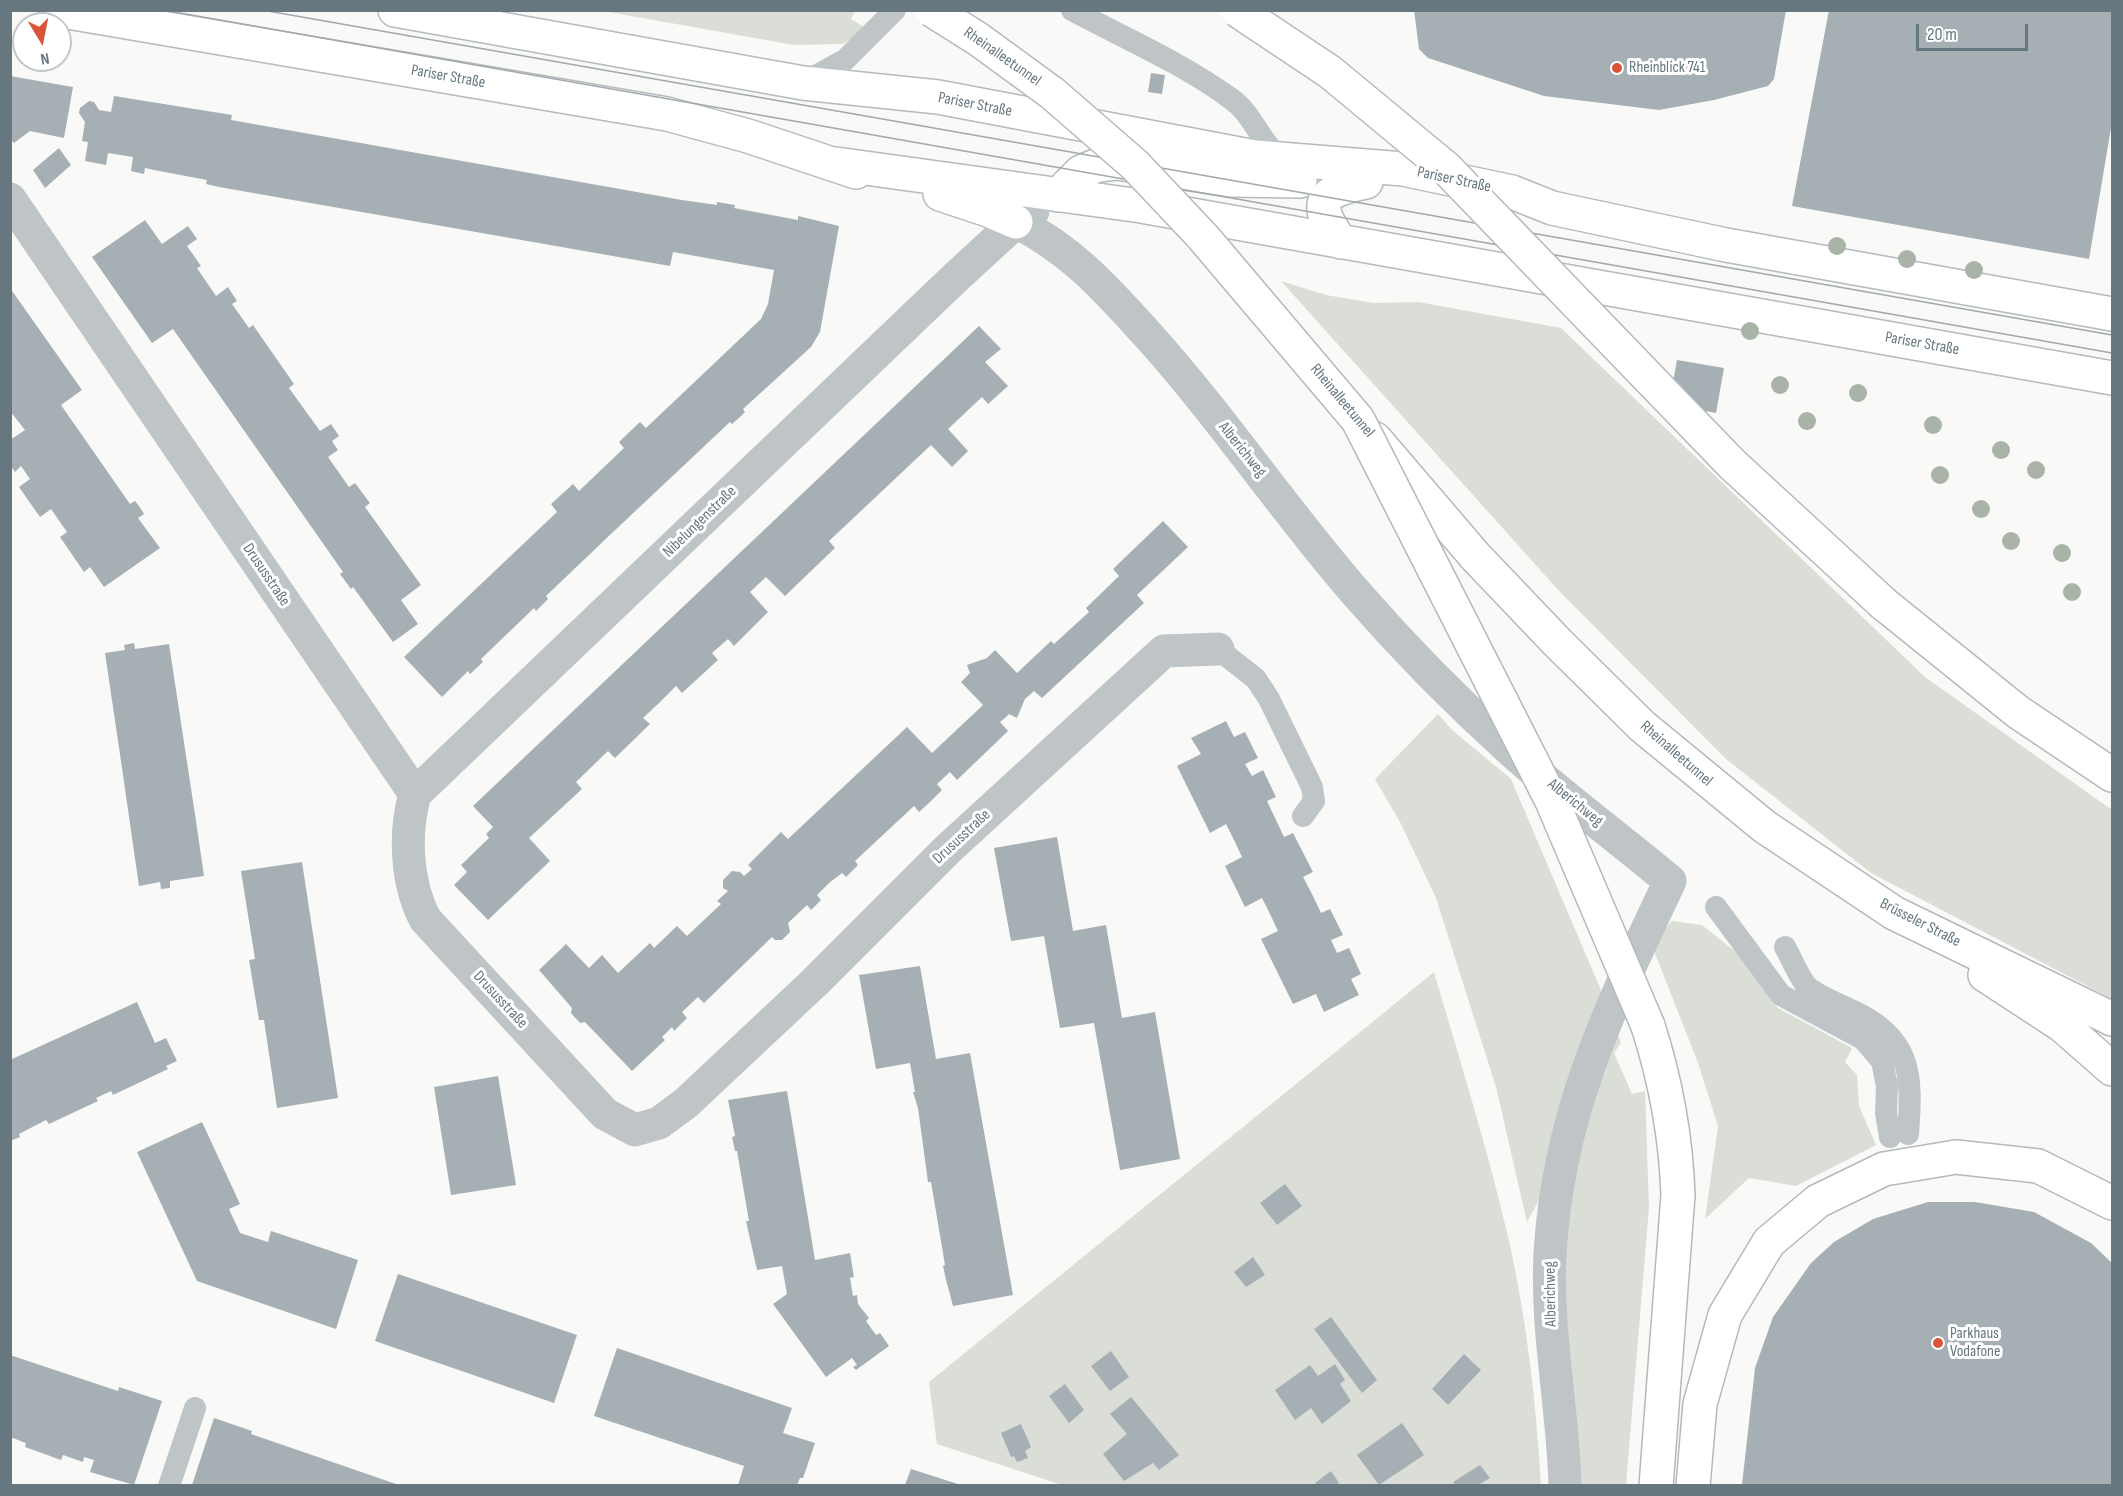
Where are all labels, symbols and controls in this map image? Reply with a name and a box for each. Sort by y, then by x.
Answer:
north arrow [12,12,72,72]
scale bar [1919,12,2032,50]
street label: Rheinalleetunnel [960,23,1044,91]
text: 20 m [1927,24,1957,45]
text: N [39,48,51,68]
place label: Rheinblick 741 [1629,58,1705,78]
street label: Pariser Straße [409,61,487,93]
marker: Rheinblick 741 [1610,61,1624,75]
street label: Pariser Straße [936,88,1014,122]
street label: Pariser Straße [1415,163,1493,197]
street label: Pariser Straße [1883,328,1961,360]
street label: Rheinalleetunnel [1306,360,1378,442]
street label: Alberichweg [1214,418,1270,482]
street label: Nibelungenstraße [659,482,741,562]
street label: Drususstraße [238,540,294,610]
street label: Rheinalleetunnel [1636,717,1716,791]
street label: Alberichweg [1543,775,1607,831]
street label: Drususstraße [929,806,995,868]
street label: Brüsseler Straße [1876,894,1964,952]
street label: Drususstraße [469,967,531,1033]
street label: Alberichweg [1541,1261,1561,1327]
place label: Parkhaus Vodafone [1950,1324,2000,1362]
marker: Parkhaus Vodafone [1931,1336,1945,1350]

